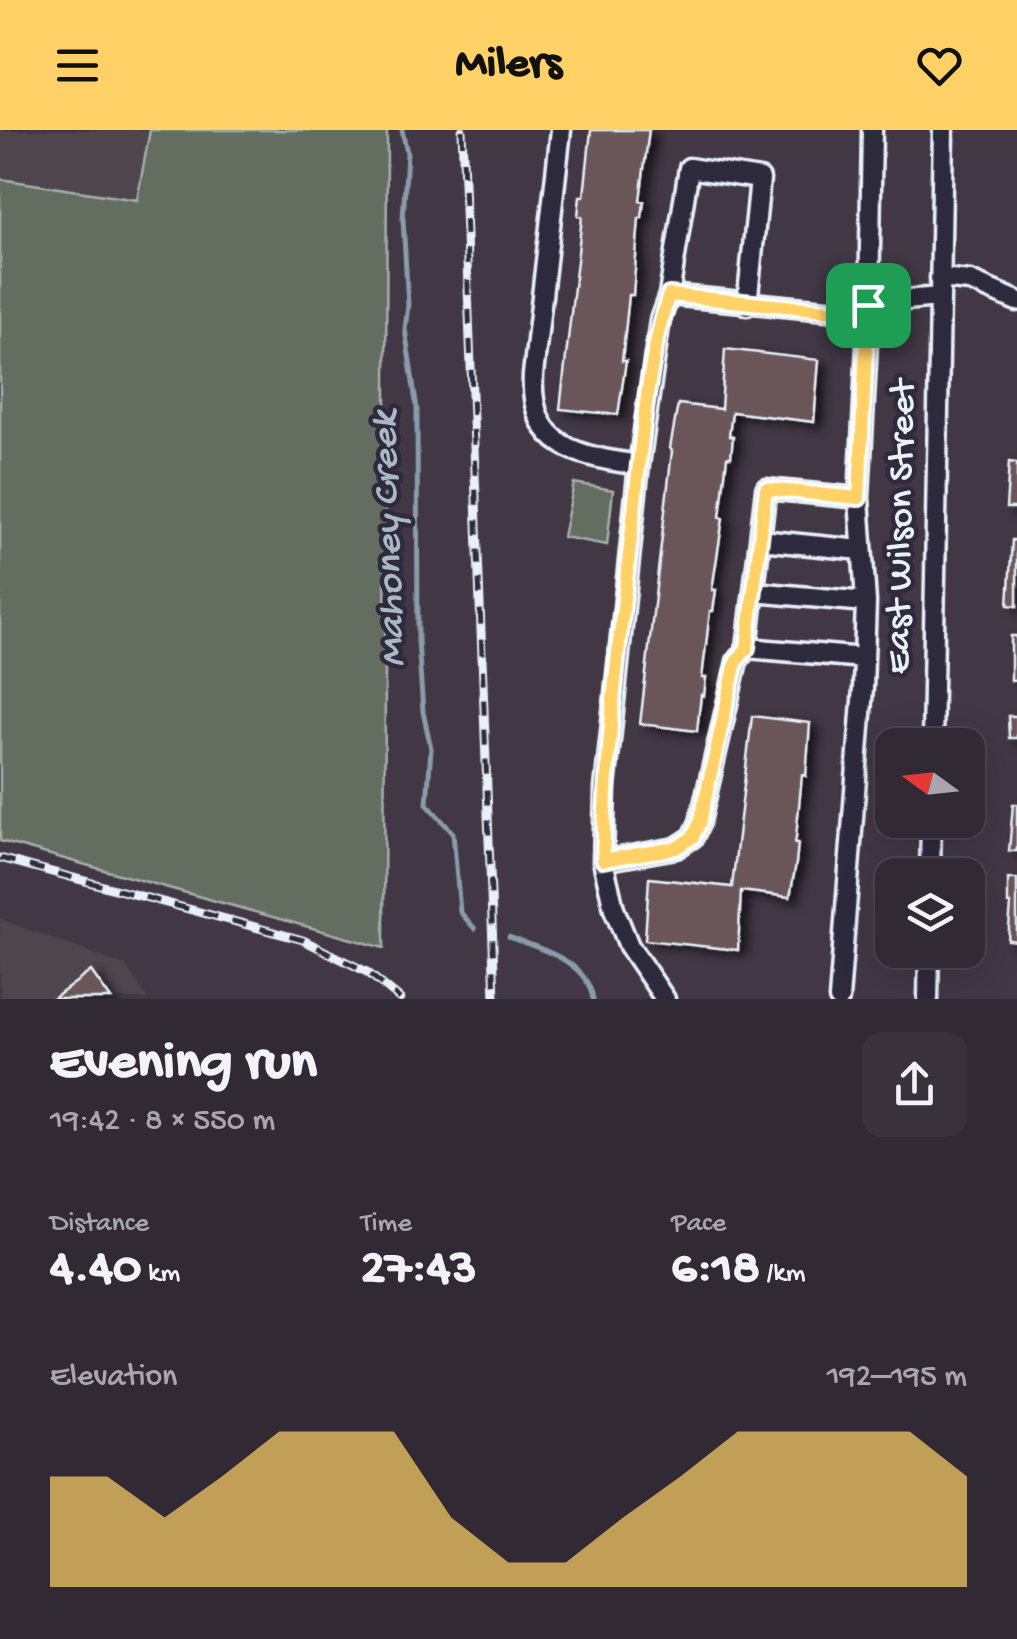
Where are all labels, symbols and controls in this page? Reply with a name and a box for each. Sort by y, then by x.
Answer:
icon: menu [50,38,105,93]
icon: heart [912,38,967,93]
text: Milers [455,39,562,92]
pin [826,263,911,348]
icon: arrive [841,278,896,333]
street label: East Wilson Street [878,376,928,675]
water label: Mahoney Creek [363,406,419,668]
north arrow [875,728,985,838]
map controls [875,728,985,968]
button: layers [875,858,985,968]
button: share [862,1032,967,1137]
text: Evening run [50,1033,317,1097]
text: 19:42 · 8 × 550 m [50,1103,275,1141]
text: Distance [50,1208,149,1241]
text: Time [361,1208,412,1241]
text: Pace [671,1208,726,1241]
text: 4.40 [50,1241,141,1300]
text: 27:43 [361,1241,476,1300]
text: 6:18 [671,1241,760,1300]
text: km [141,1258,180,1291]
text: /km [760,1258,806,1291]
text: Elevation [50,1359,177,1397]
text: 192–195 m [827,1359,967,1397]

